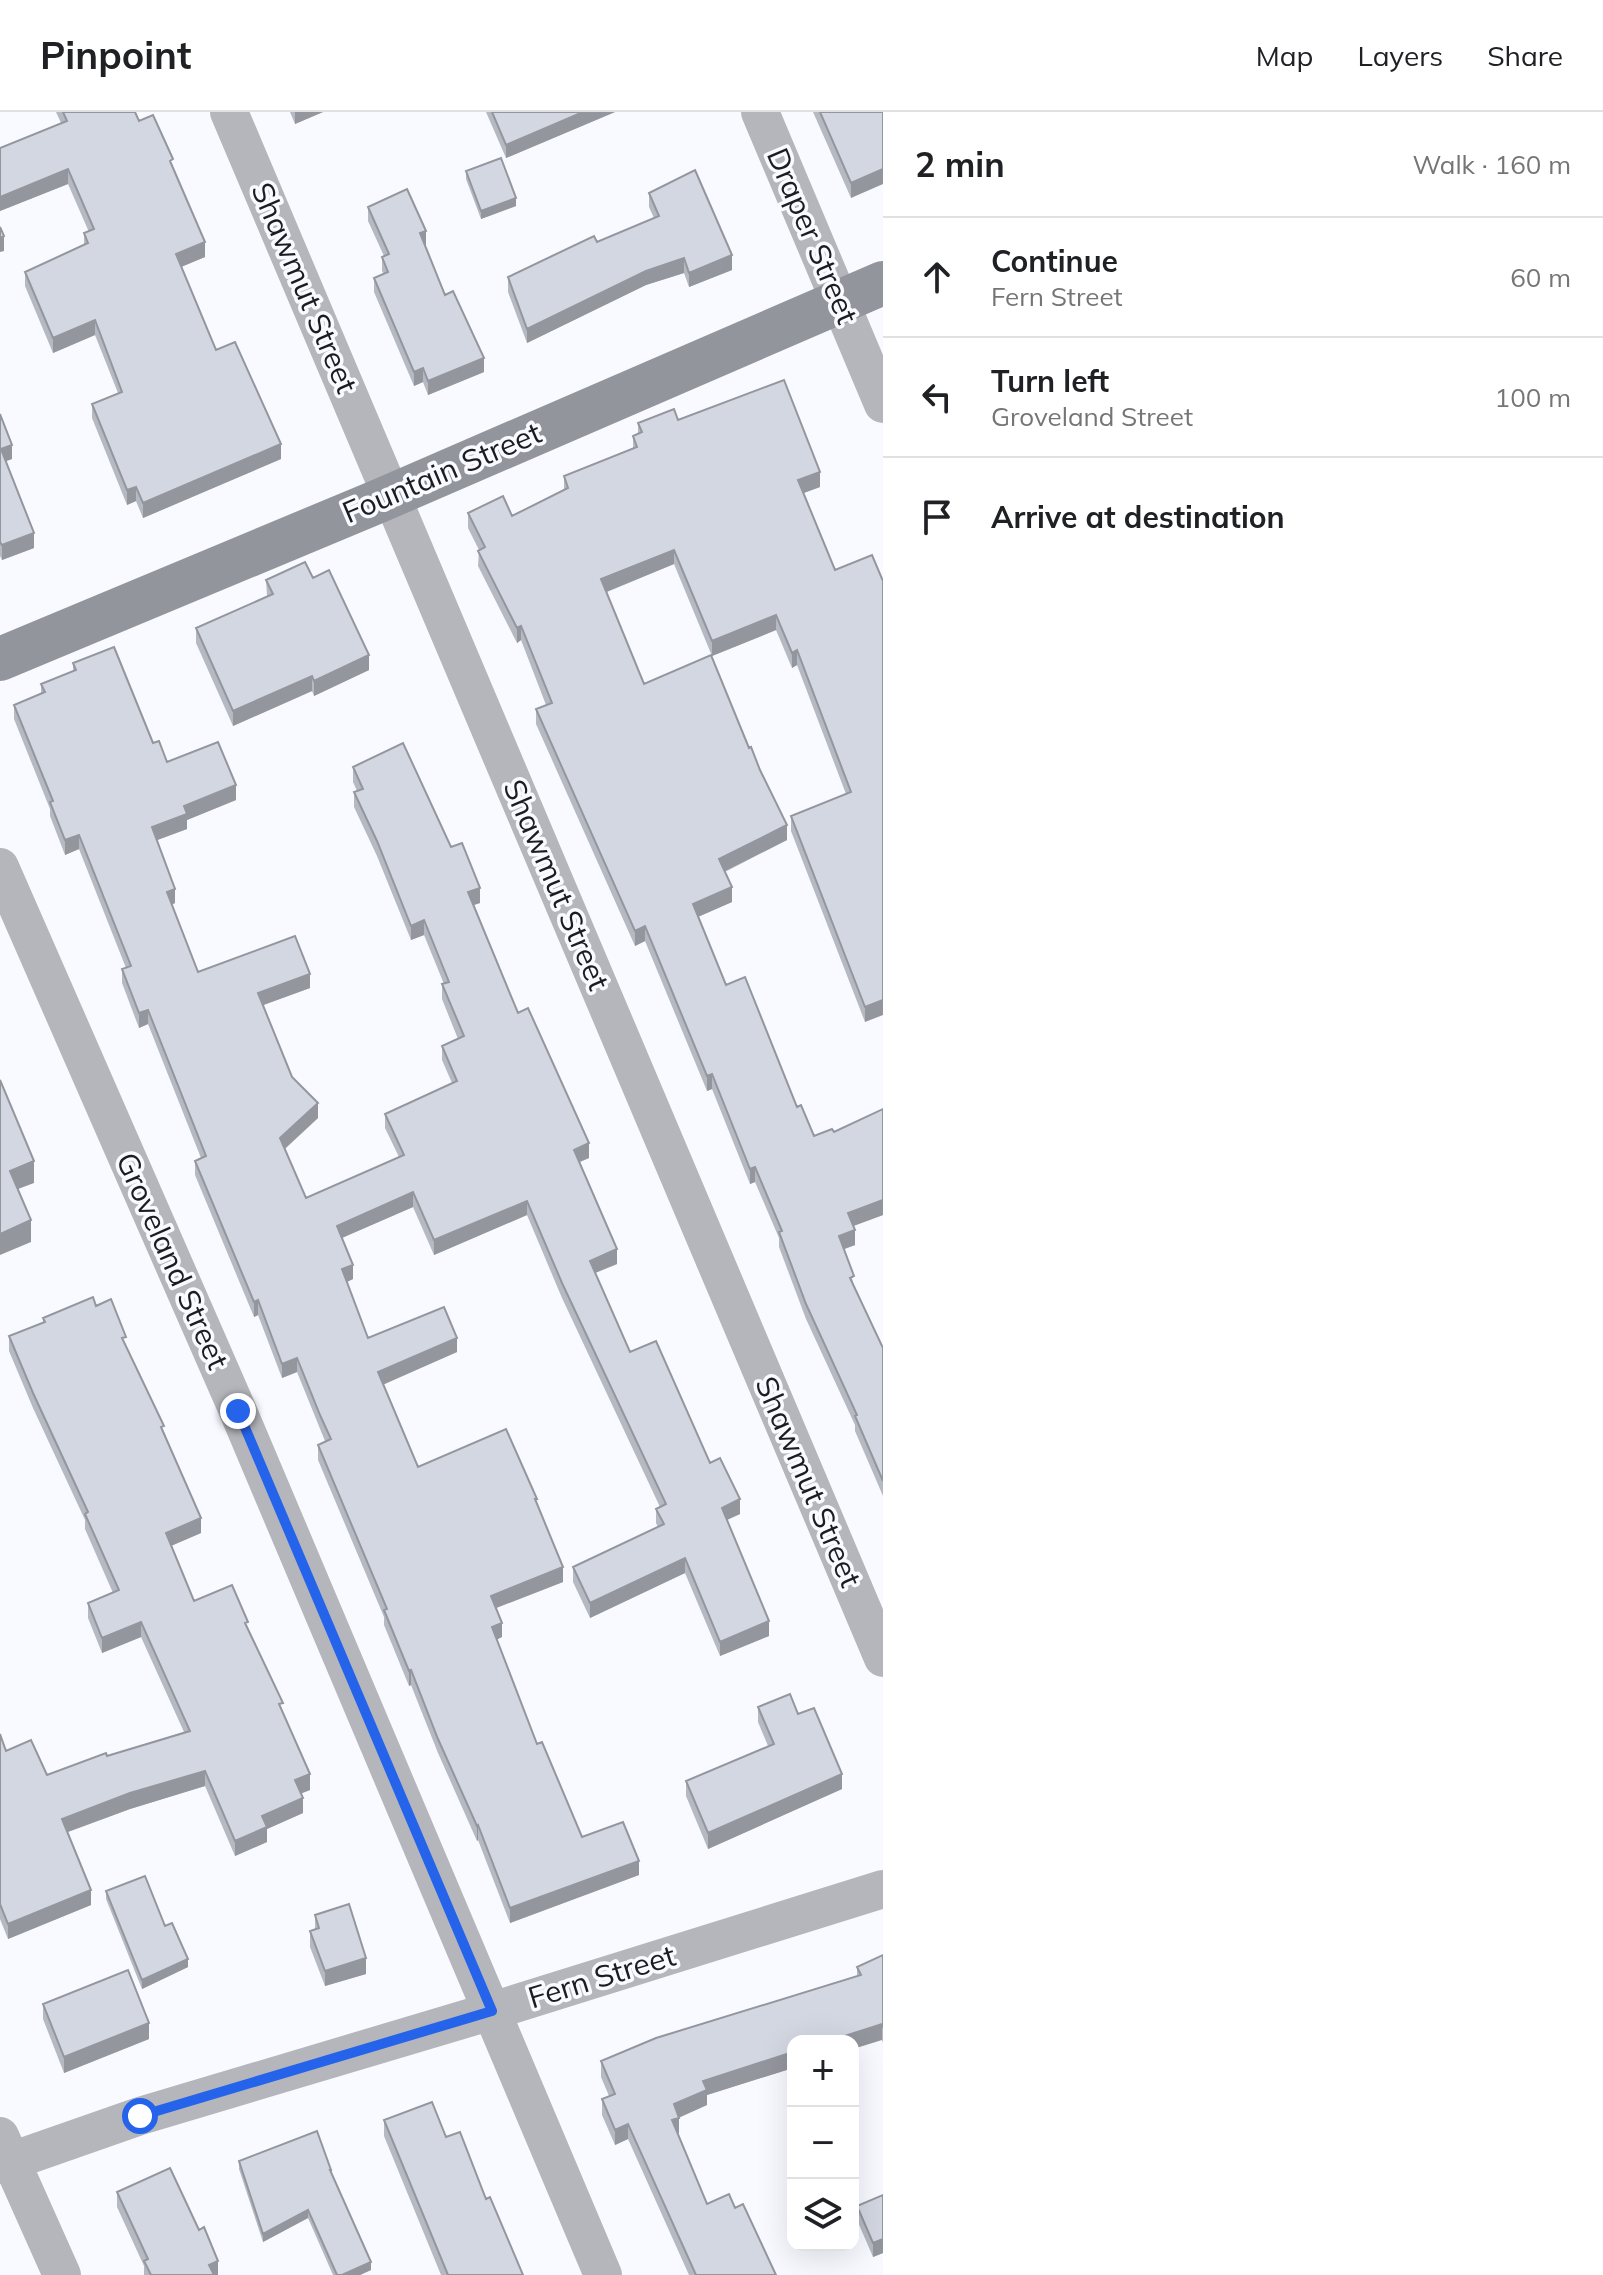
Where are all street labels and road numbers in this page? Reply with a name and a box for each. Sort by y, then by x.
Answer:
street label: Draper Street [759,142,867,329]
street label: Shawmut Street [243,177,366,399]
street label: Fountain Street [336,413,547,531]
street label: Shawmut Street [495,774,618,996]
street label: Groveland Street [108,1146,238,1375]
street label: Shawmut Street [747,1371,870,1593]
street label: Fern Street [524,1936,680,2016]

